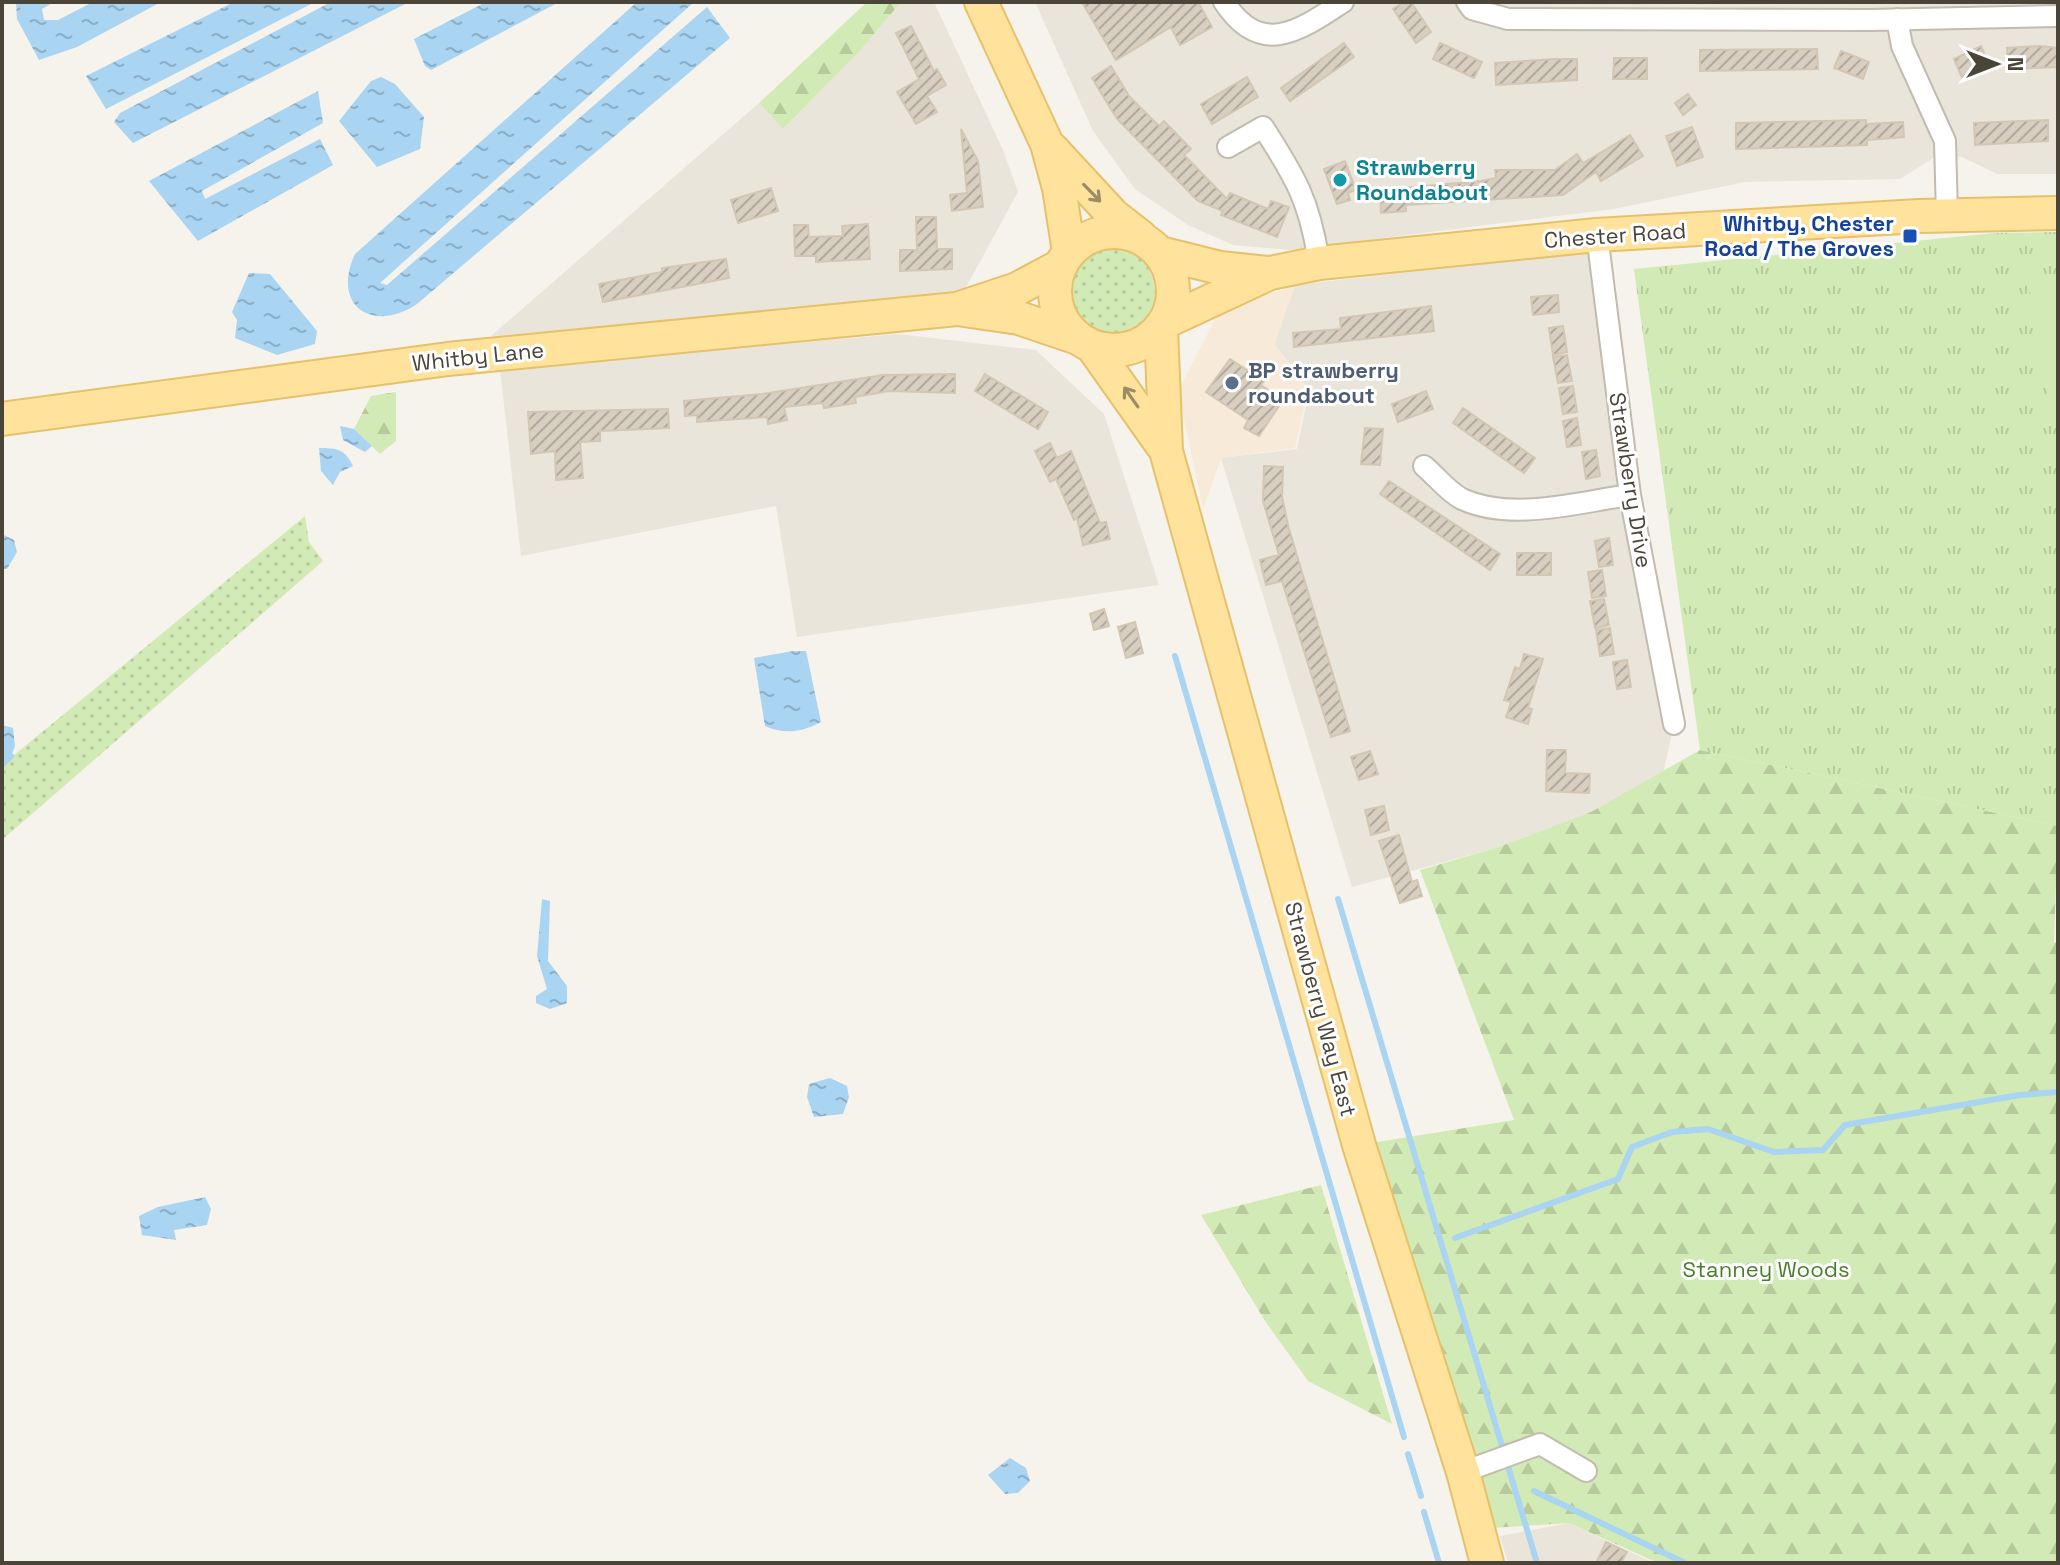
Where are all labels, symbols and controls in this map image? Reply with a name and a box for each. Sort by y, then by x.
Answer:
north arrow [1956,24,2036,104]
text: N [2002,57,2030,71]
place label: Strawberry Roundabout [1356,153,1488,206]
marker: Strawberry Roundabout [1331,171,1349,189]
one-way arrow [1082,183,1101,202]
place label: Whitby, Chester Road / The Groves [1704,209,1894,262]
street label: Chester Road [1543,216,1687,254]
marker: Whitby, Chester Road / The Groves [1901,227,1919,245]
street label: Whitby Lane [411,335,545,377]
place label: BP strawberry roundabout [1248,356,1399,409]
marker: BP strawberry roundabout [1223,374,1241,392]
one-way arrow [1123,387,1139,409]
street label: Strawberry Drive [1603,390,1659,570]
street label: Strawberry Way East [1279,899,1363,1119]
park label: Stanney Woods [1682,1255,1850,1283]

